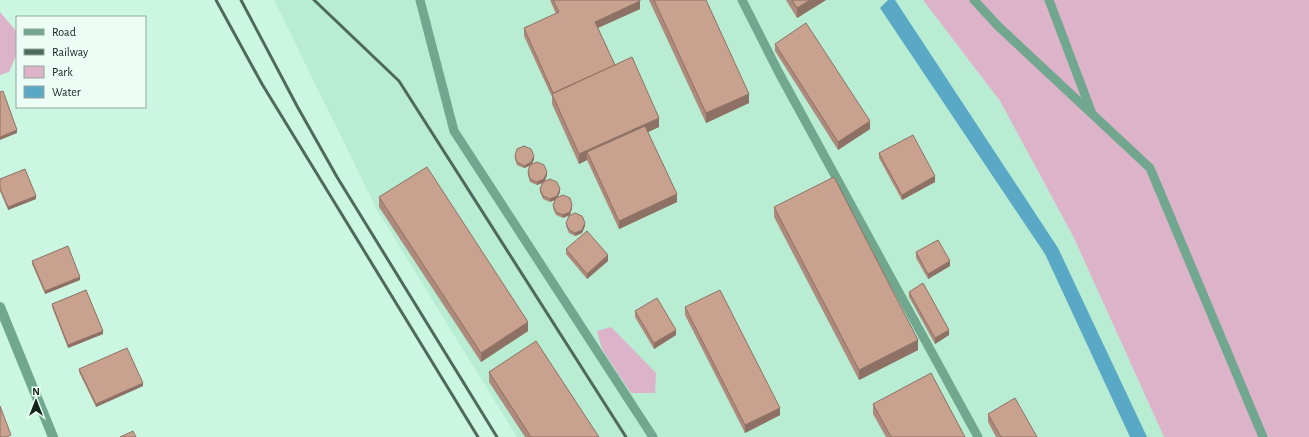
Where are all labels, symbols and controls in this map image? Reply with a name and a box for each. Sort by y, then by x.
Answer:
legend [16,16,146,108]
text: Road [52,26,76,38]
text: Railway [52,46,88,59]
text: Park [52,66,73,78]
text: Water [52,86,81,98]
north arrow [16,381,56,421]
text: N [32,386,40,397]

